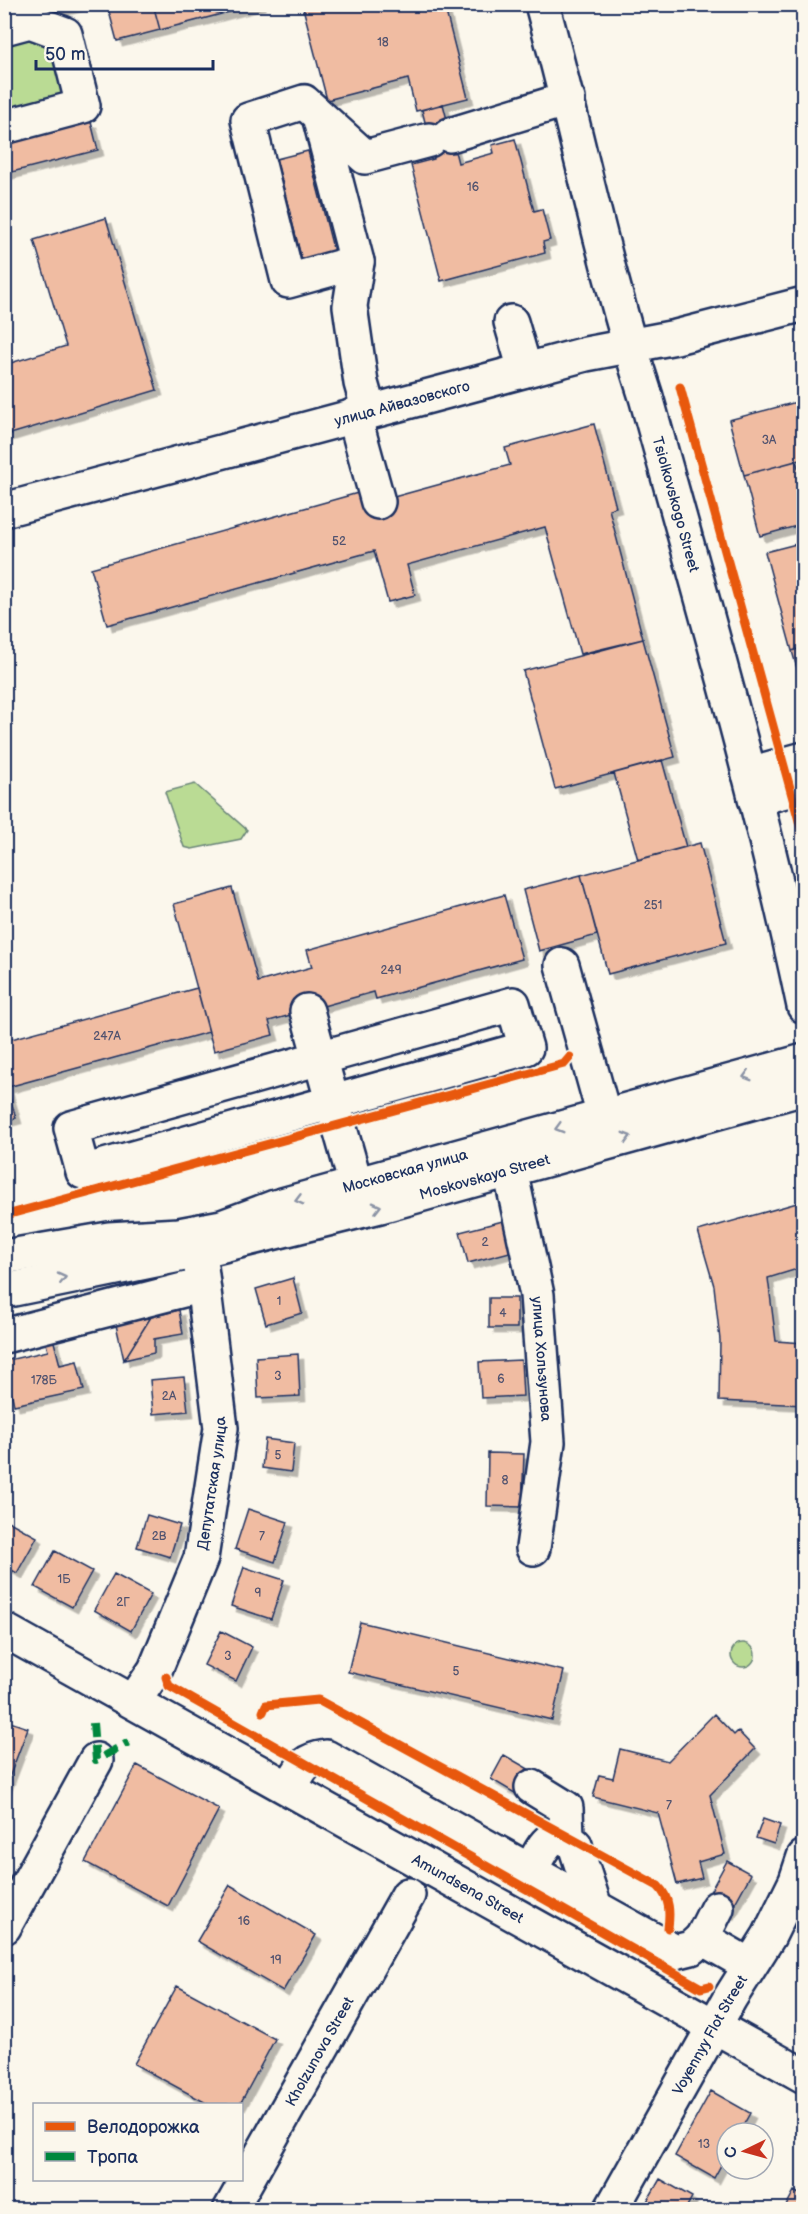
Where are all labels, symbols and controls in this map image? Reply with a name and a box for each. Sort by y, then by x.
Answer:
scale bar [36,33,213,71]
house number: 18 [377,35,389,50]
text: 50 m [45,44,86,65]
house number: 16 [467,180,479,195]
street label: улица Айвазовского [332,377,472,431]
house number: 3А [762,433,777,448]
street label: Tsiolkovskogo Street [647,434,703,575]
house number: 52 [332,534,346,549]
house number: 251 [644,898,662,913]
house number: 249 [380,963,402,978]
house number: 247А [93,1029,121,1044]
one-way arrow [742,1069,753,1081]
one-way arrow [554,1121,565,1133]
one-way arrow [621,1132,632,1144]
street label: Московская улица [340,1145,470,1198]
street label: Moskovskaya Street [417,1150,552,1205]
one-way arrow [295,1193,305,1205]
one-way arrow [371,1202,381,1214]
house number: 2 [481,1235,489,1250]
one-way arrow [56,1272,66,1285]
house number: 1 [277,1294,281,1309]
street label: улица Хользунова [527,1296,555,1422]
house number: 4 [499,1306,507,1321]
house number: 3 [274,1369,282,1384]
house number: 6 [497,1372,505,1387]
house number: 178Б [31,1373,58,1388]
house number: 2А [162,1389,177,1404]
street label: Депутатская улица [193,1415,231,1552]
house number: 5 [275,1448,282,1463]
house number: 8 [502,1473,509,1488]
house number: 2В [152,1529,167,1544]
house number: 7 [259,1529,265,1544]
house number: 1Б [58,1572,71,1587]
house number: 9 [255,1586,262,1601]
house number: 2Г [116,1595,130,1610]
house number: 3 [224,1649,232,1664]
house number: 5 [453,1664,460,1679]
house number: 7 [666,1798,672,1813]
street label: Amundsena Street [408,1850,527,1928]
house number: 16 [238,1914,250,1929]
house number: 19 [270,1953,282,1968]
street label: Voyennyy Flot Street [669,1971,752,2098]
street label: Kholzunova Street [281,1993,359,2110]
legend [33,2103,243,2181]
text: Велодорожка [87,2117,200,2138]
north arrow [715,2121,775,2181]
house number: 13 [698,2137,710,2152]
text: С [722,2146,742,2159]
text: Тропа [87,2147,138,2168]

